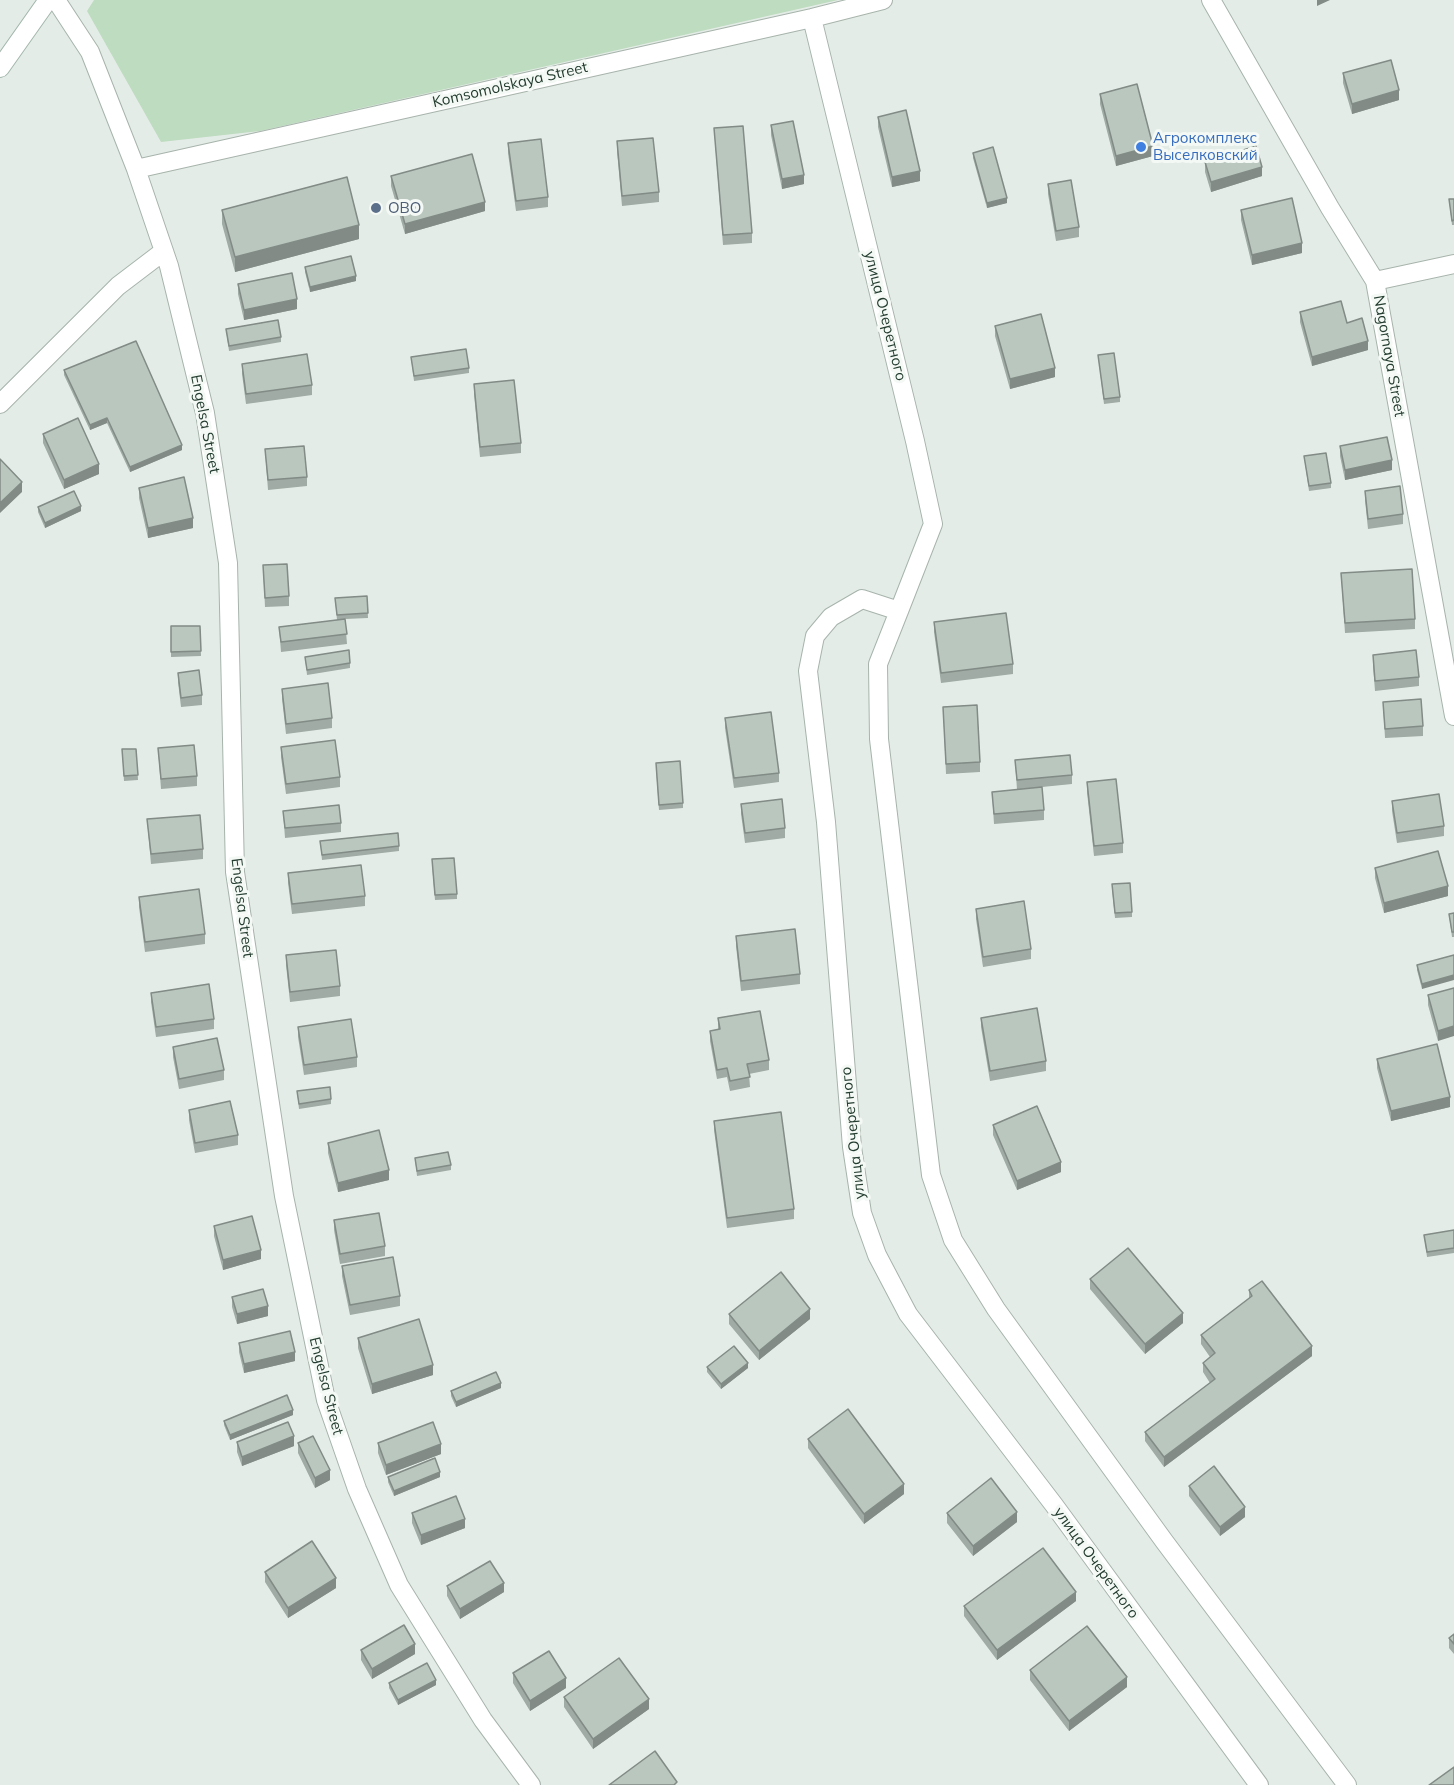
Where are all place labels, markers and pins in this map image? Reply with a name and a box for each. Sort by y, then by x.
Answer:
place label: Агрокомплекс Выселковский [1153,129,1258,164]
marker: Агрокомплекс Выселковский [1134,140,1148,154]
place label: ОВО [388,199,421,217]
marker: ОВО [369,201,383,215]

